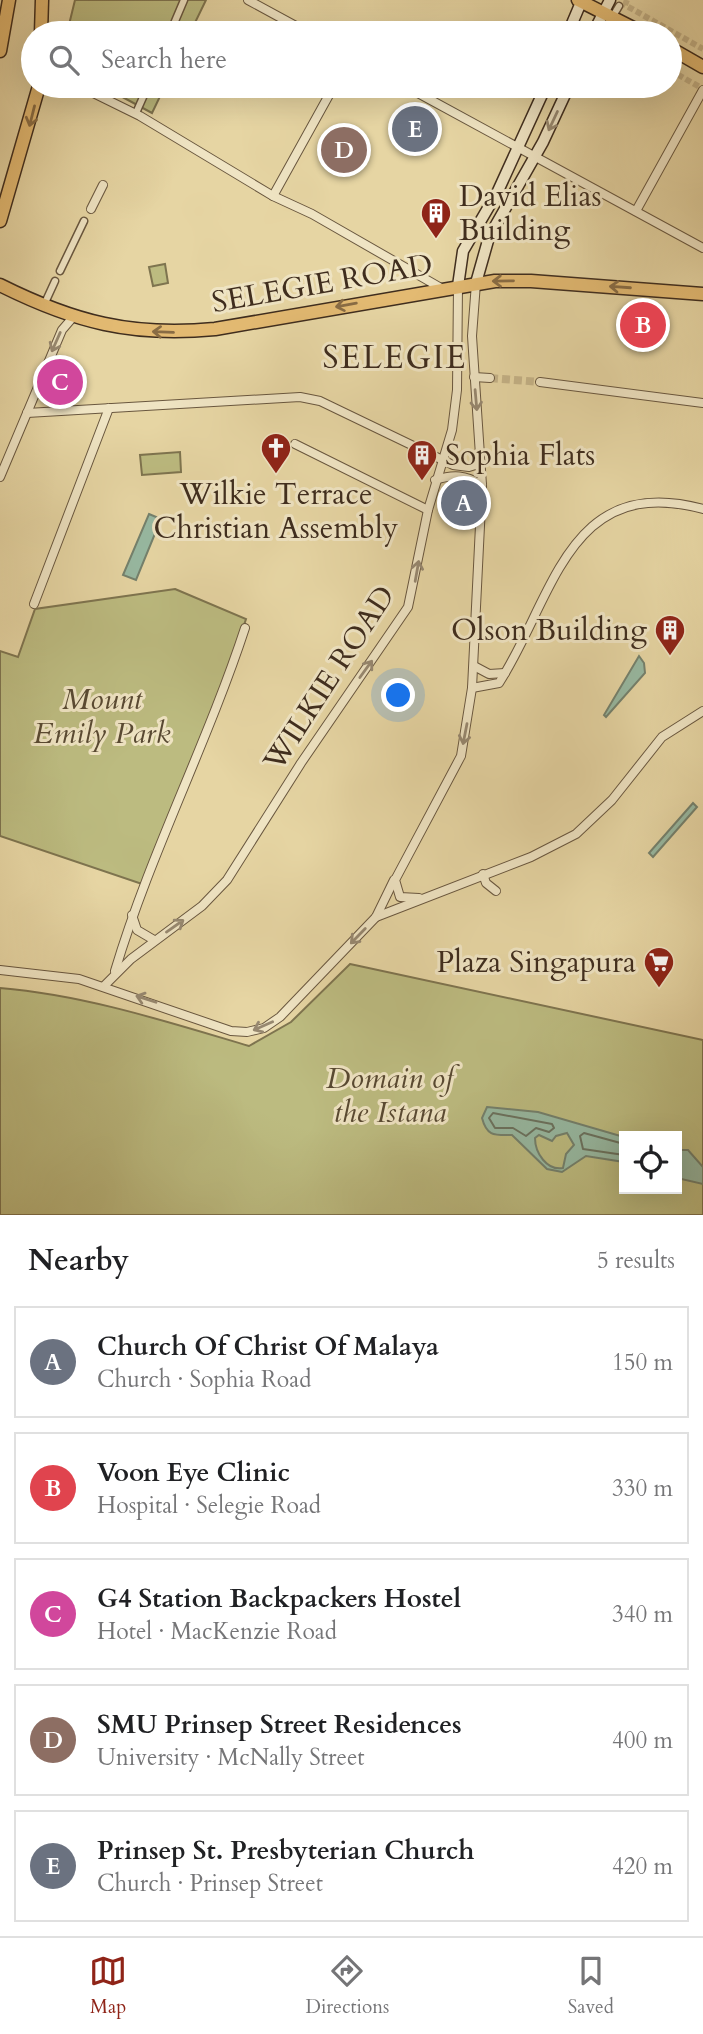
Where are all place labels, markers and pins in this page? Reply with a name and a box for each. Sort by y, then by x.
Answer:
pin: E [392,103,438,155]
pin: D [321,124,367,176]
place label: David Elias Building [459,176,602,251]
building icon: David Elias Building [419,196,453,240]
pin: B [620,299,666,351]
pin: C [37,356,83,408]
church icon: Wilkie Terrace Christian Assembly [259,431,293,475]
place label: Sophia Flats [445,435,595,476]
building icon: Sophia Flats [405,438,439,482]
place label: Wilkie Terrace Christian Assembly [154,474,399,549]
pin: A [441,477,487,529]
place label: Olson Building [451,610,647,651]
building icon: Olson Building [653,613,687,657]
place label: Plaza Singapura [437,942,636,983]
supermarket icon: Plaza Singapura [642,945,676,989]

